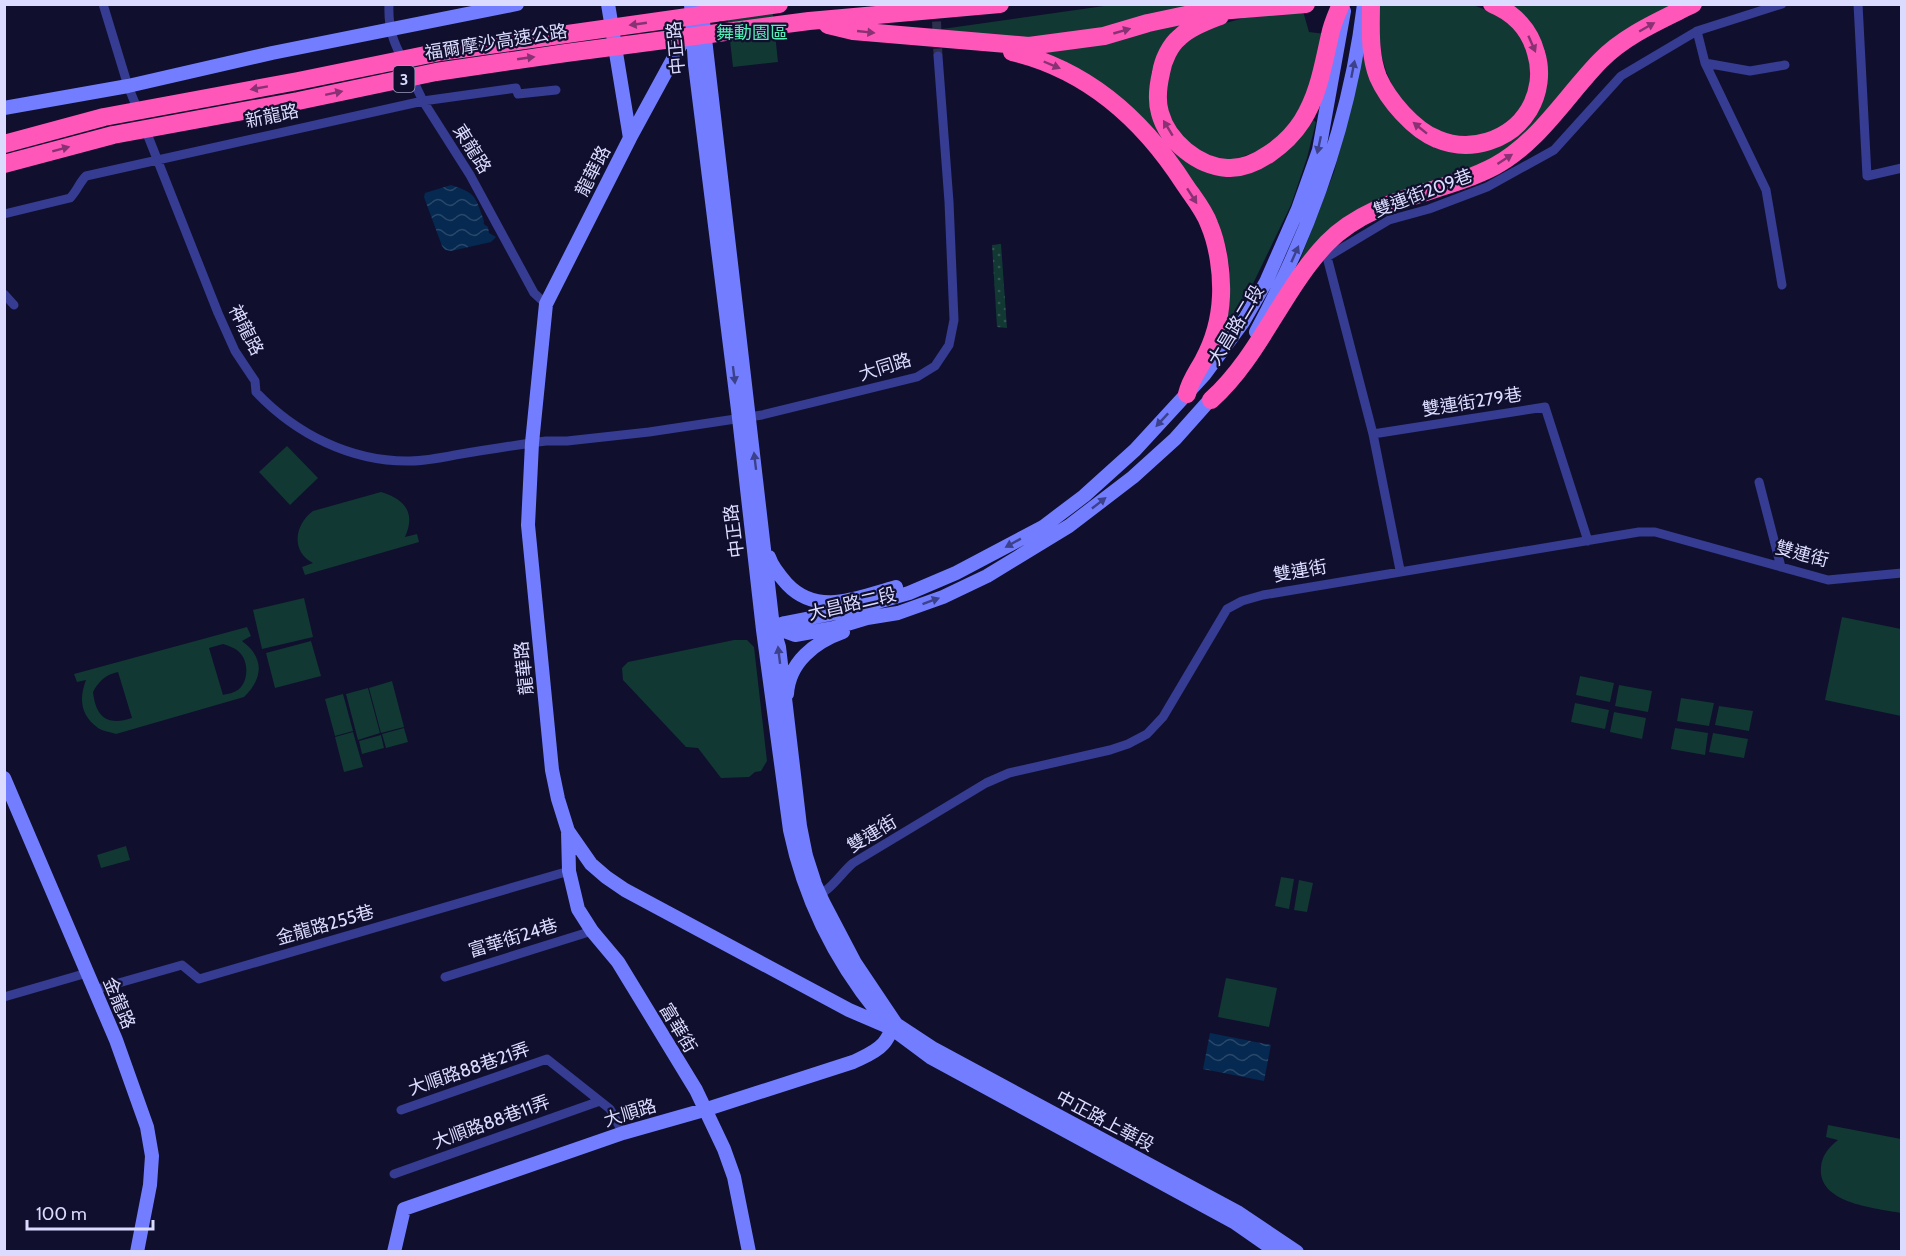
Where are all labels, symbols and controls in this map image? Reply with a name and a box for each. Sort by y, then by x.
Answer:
street label: 福爾摩沙高速公路 [423,20,569,64]
one-way arrow [628,20,647,29]
street label: 中正路 [663,20,689,76]
park label: 舞動園區 [716,22,788,44]
one-way arrow [1639,22,1656,32]
one-way arrow [1113,25,1131,35]
one-way arrow [857,27,876,37]
one-way arrow [1528,35,1537,52]
one-way arrow [517,54,536,63]
one-way arrow [1349,59,1358,78]
one-way arrow [1043,60,1061,70]
road number: 3 [394,66,414,92]
one-way arrow [250,84,269,93]
one-way arrow [325,88,344,97]
street label: 新龍路 [243,100,301,132]
one-way arrow [1163,119,1173,136]
street label: 東龍路 [448,120,496,178]
one-way arrow [1413,122,1428,135]
one-way arrow [1314,135,1323,154]
street label: 龍華路 [571,142,615,200]
one-way arrow [52,144,70,153]
one-way arrow [1497,153,1513,165]
street label: 雙連街209巷 [1370,164,1476,222]
one-way arrow [1186,187,1197,204]
one-way arrow [1290,246,1299,263]
street label: 大昌路二段 [1203,281,1269,369]
street label: 神龍路 [224,301,268,359]
street label: 大同路 [856,349,914,385]
one-way arrow [729,366,738,385]
street label: 雙連街279巷 [1421,383,1523,421]
one-way arrow [1156,412,1169,427]
one-way arrow [751,452,760,471]
one-way arrow [1091,497,1107,510]
street label: 中正路 [720,503,748,559]
street label: 雙連街 [1773,536,1831,572]
one-way arrow [1004,538,1021,548]
street label: 雙連街 [1272,555,1328,587]
street label: 大昌路二段 [806,583,898,625]
one-way arrow [922,596,940,605]
street label: 龍華路 [510,640,538,696]
one-way arrow [774,645,784,664]
street label: 雙連街 [843,811,901,857]
street label: 金龍路255巷 [273,901,377,949]
street label: 富華街24巷 [466,914,560,962]
street label: 金龍路 [98,974,140,1032]
street label: 富華街 [655,999,701,1057]
street label: 大順路88巷21弄 [405,1038,533,1100]
street label: 中正路上華段 [1052,1086,1158,1156]
street label: 大順路88巷11弄 [429,1091,553,1153]
street label: 大順路 [601,1095,659,1131]
scale bar [27,1193,153,1231]
text: 100 m [36,1203,87,1225]

